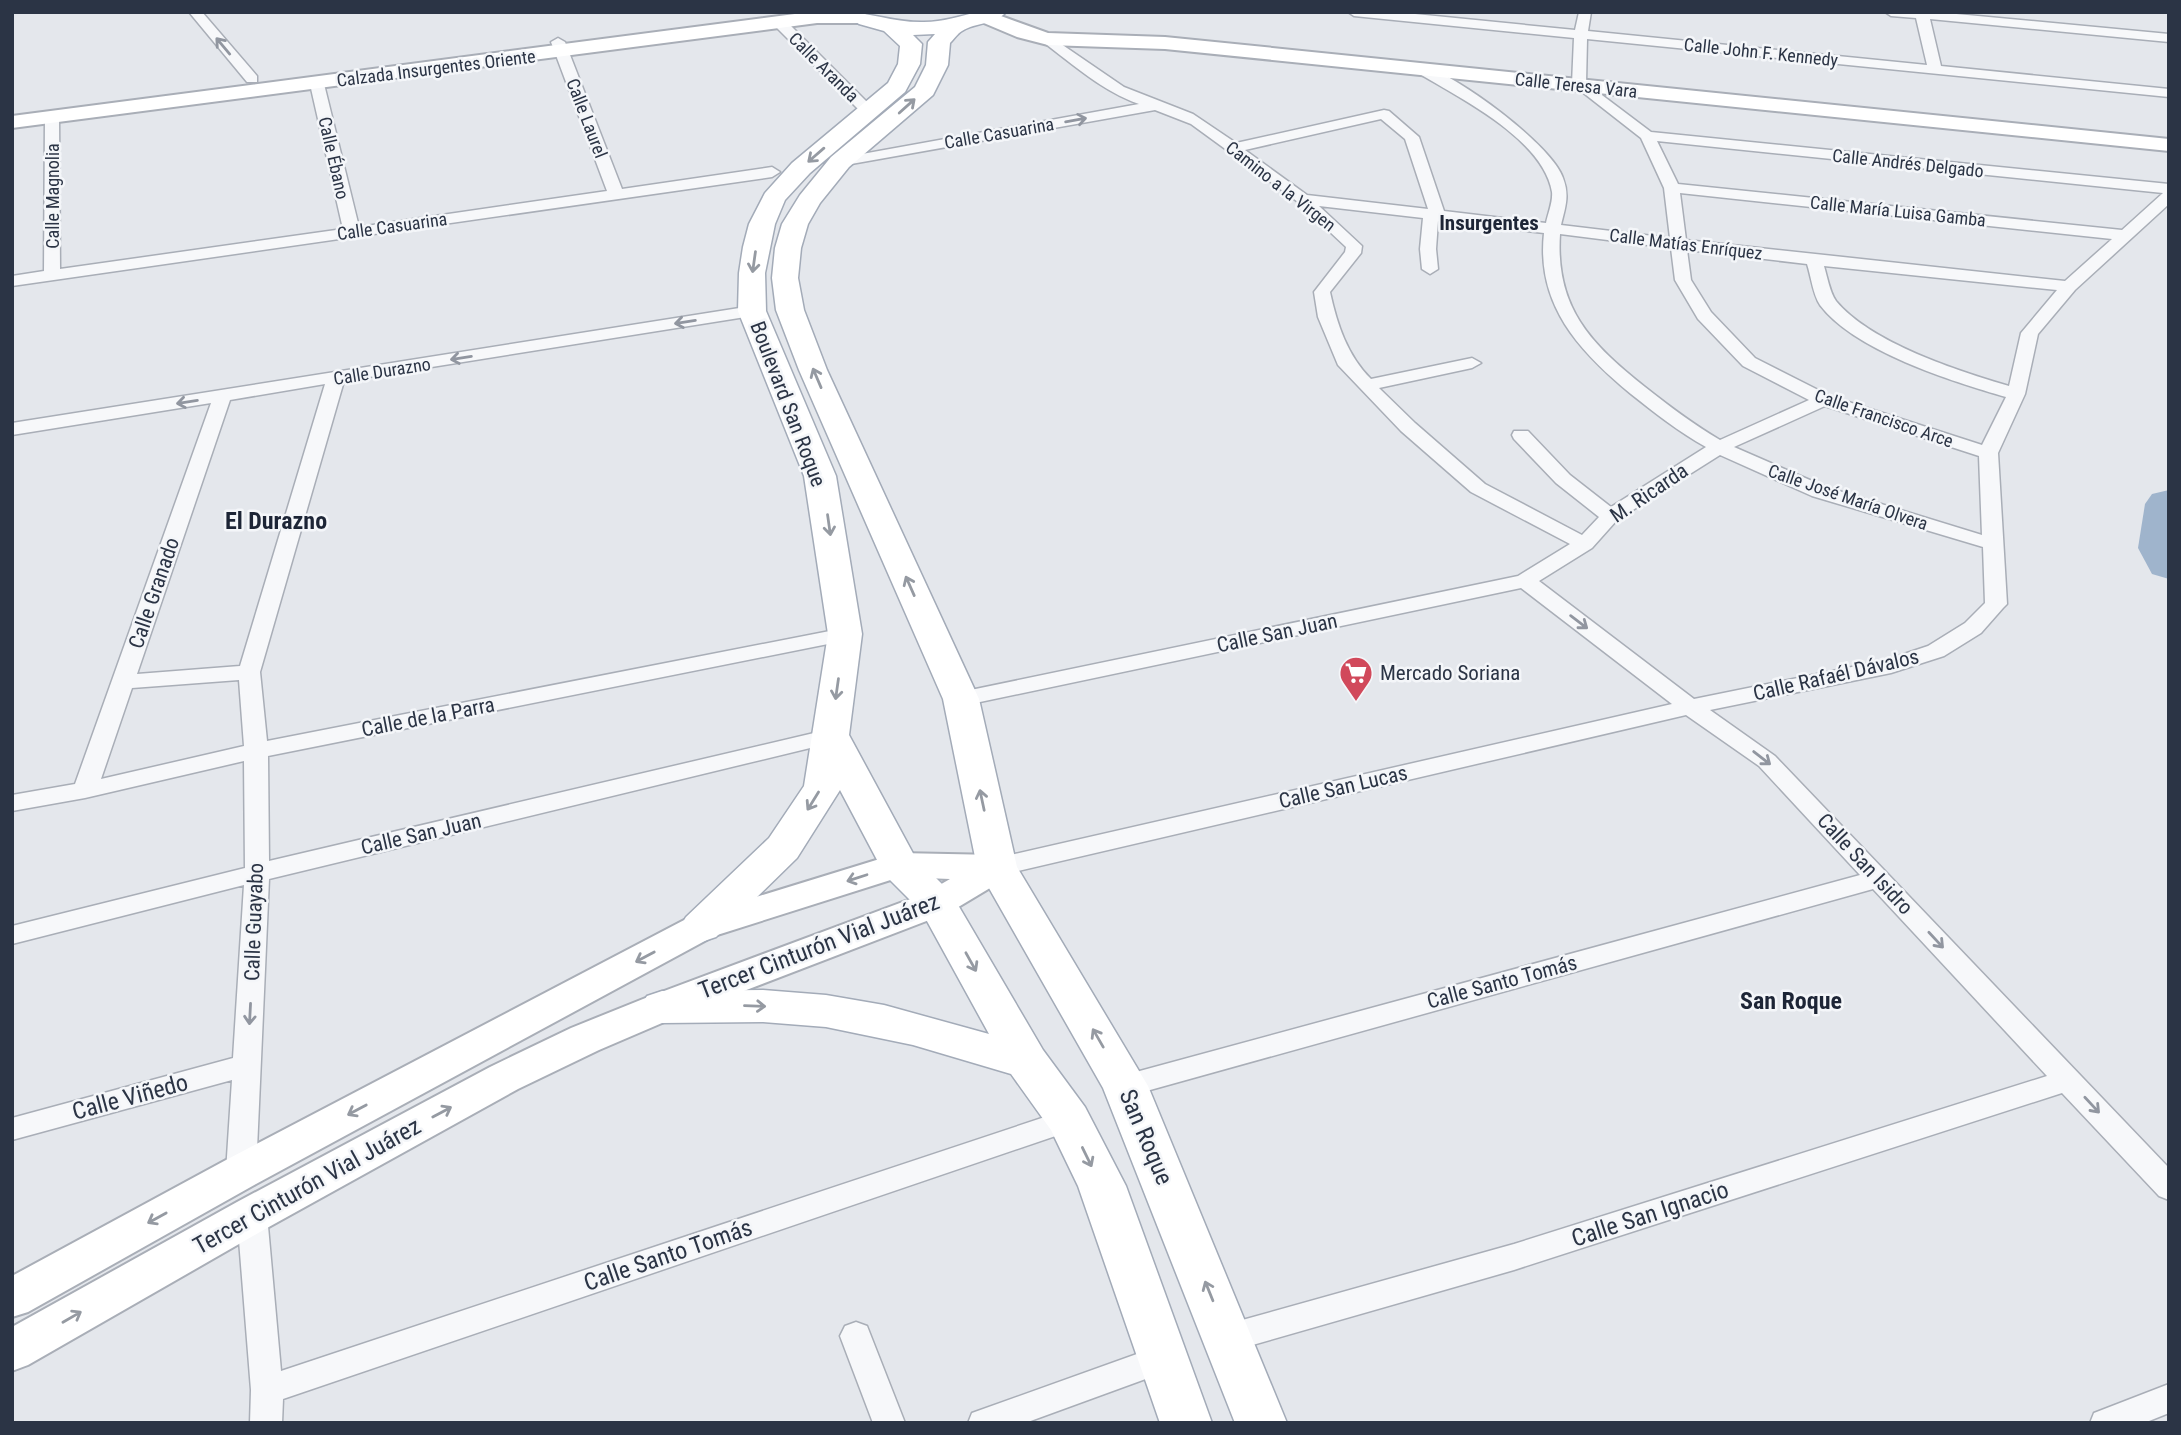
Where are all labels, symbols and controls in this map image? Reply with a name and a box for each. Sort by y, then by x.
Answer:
street label: Calle Aranda [785,28,863,106]
street label: Calle John F. Kennedy [1683,33,1840,71]
one-way arrow [216,37,231,55]
street label: Calzada Insurgentes Oriente [335,45,537,91]
street label: Calle Teresa Vara [1514,68,1638,102]
street label: Calle Laurel [562,75,612,161]
one-way arrow [898,98,916,114]
one-way arrow [1064,112,1087,126]
street label: Calle Casuarina [943,113,1055,153]
street label: Calle Ébano [314,115,354,201]
street label: Camino a la Virgen [1222,137,1340,235]
street label: Calle Magnolia [42,143,63,249]
street label: Calle Andrés Delgado [1831,145,1985,181]
one-way arrow [807,147,825,163]
street label: Calle María Luisa Gamba [1809,191,1987,231]
street label: Calle Casuarina [336,208,448,244]
district label: Insurgentes [1439,211,1539,235]
street label: Calle Matías Enríquez [1608,224,1764,264]
one-way arrow [747,251,760,273]
one-way arrow [674,316,697,329]
street label: Boulevard San Roque [745,318,831,490]
one-way arrow [450,352,472,365]
street label: Calle Durazno [332,353,432,389]
one-way arrow [810,368,823,390]
street label: Calle Francisco Arce [1812,384,1956,452]
one-way arrow [177,396,199,409]
street label: M. Ricarda [1606,458,1692,528]
street label: Calle José María Olvera [1765,460,1931,534]
district label: El Durazno [225,507,327,535]
one-way arrow [823,513,836,536]
street label: Calle Granado [124,534,184,652]
one-way arrow [903,576,916,597]
street label: Calle San Juan [1214,609,1340,657]
one-way arrow [1570,615,1588,630]
street label: Calle Rafaél Dávalos [1751,644,1921,706]
supermarket icon: Mercado Soriana [1337,654,1375,703]
place label: Mercado Soriana [1380,661,1520,685]
one-way arrow [831,677,844,700]
street label: Calle de la Parra [359,692,497,742]
one-way arrow [1752,751,1770,766]
street label: Calle San Lucas [1276,761,1410,813]
one-way arrow [975,789,989,812]
one-way arrow [806,791,820,811]
street label: Calle San Juan [358,809,484,859]
street label: Calle San Isidro [1812,809,1918,919]
street label: Calle Guayabo [240,862,268,982]
one-way arrow [846,872,868,885]
street label: Tercer Cinturón Vial Juárez [695,887,943,1005]
one-way arrow [1928,931,1944,949]
street label: Calle Santo Tomás [1424,950,1580,1014]
one-way arrow [635,951,655,965]
one-way arrow [964,952,978,972]
district label: San Roque [1740,987,1842,1015]
one-way arrow [743,1000,766,1013]
one-way arrow [244,1002,257,1025]
one-way arrow [1090,1029,1104,1049]
street label: Calle Viñedo [69,1068,191,1126]
street label: San Roque [1113,1085,1179,1189]
one-way arrow [2084,1096,2100,1114]
one-way arrow [347,1104,368,1117]
one-way arrow [431,1105,452,1118]
street label: Tercer Cinturón Vial Juárez [188,1112,426,1260]
one-way arrow [1081,1146,1095,1167]
street label: Calle San Ignacio [1568,1175,1732,1253]
one-way arrow [147,1212,168,1226]
street label: Calle Santo Tomás [580,1213,756,1297]
one-way arrow [1202,1281,1215,1302]
one-way arrow [61,1310,81,1324]

